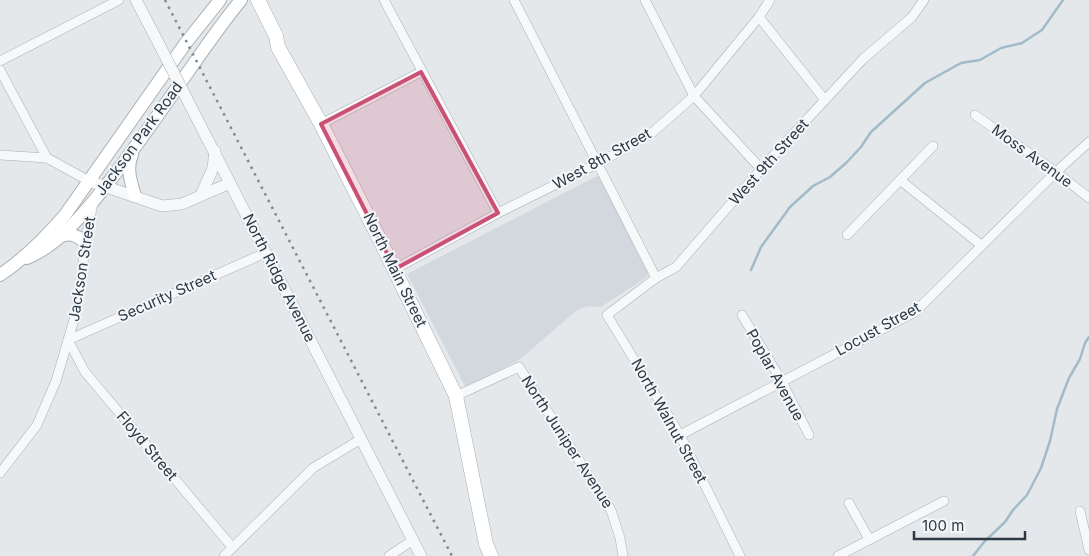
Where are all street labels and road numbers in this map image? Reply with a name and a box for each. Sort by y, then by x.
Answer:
street label: Jackson Park Road [91,78,186,199]
street label: West 9th Street [725,114,812,209]
street label: Moss Avenue [988,120,1076,191]
street label: West 8th Street [549,124,654,193]
street label: North Main Street [359,209,431,330]
street label: North Ridge Avenue [239,210,320,345]
street label: Jackson Street [64,215,99,323]
street label: Security Street [115,265,219,326]
street label: Locust Street [832,297,924,360]
street label: Poplar Avenue [742,325,809,424]
street label: North Walnut Street [627,355,712,486]
street label: North Juniper Avenue [517,372,617,512]
street label: Floyd Street [113,407,182,484]

